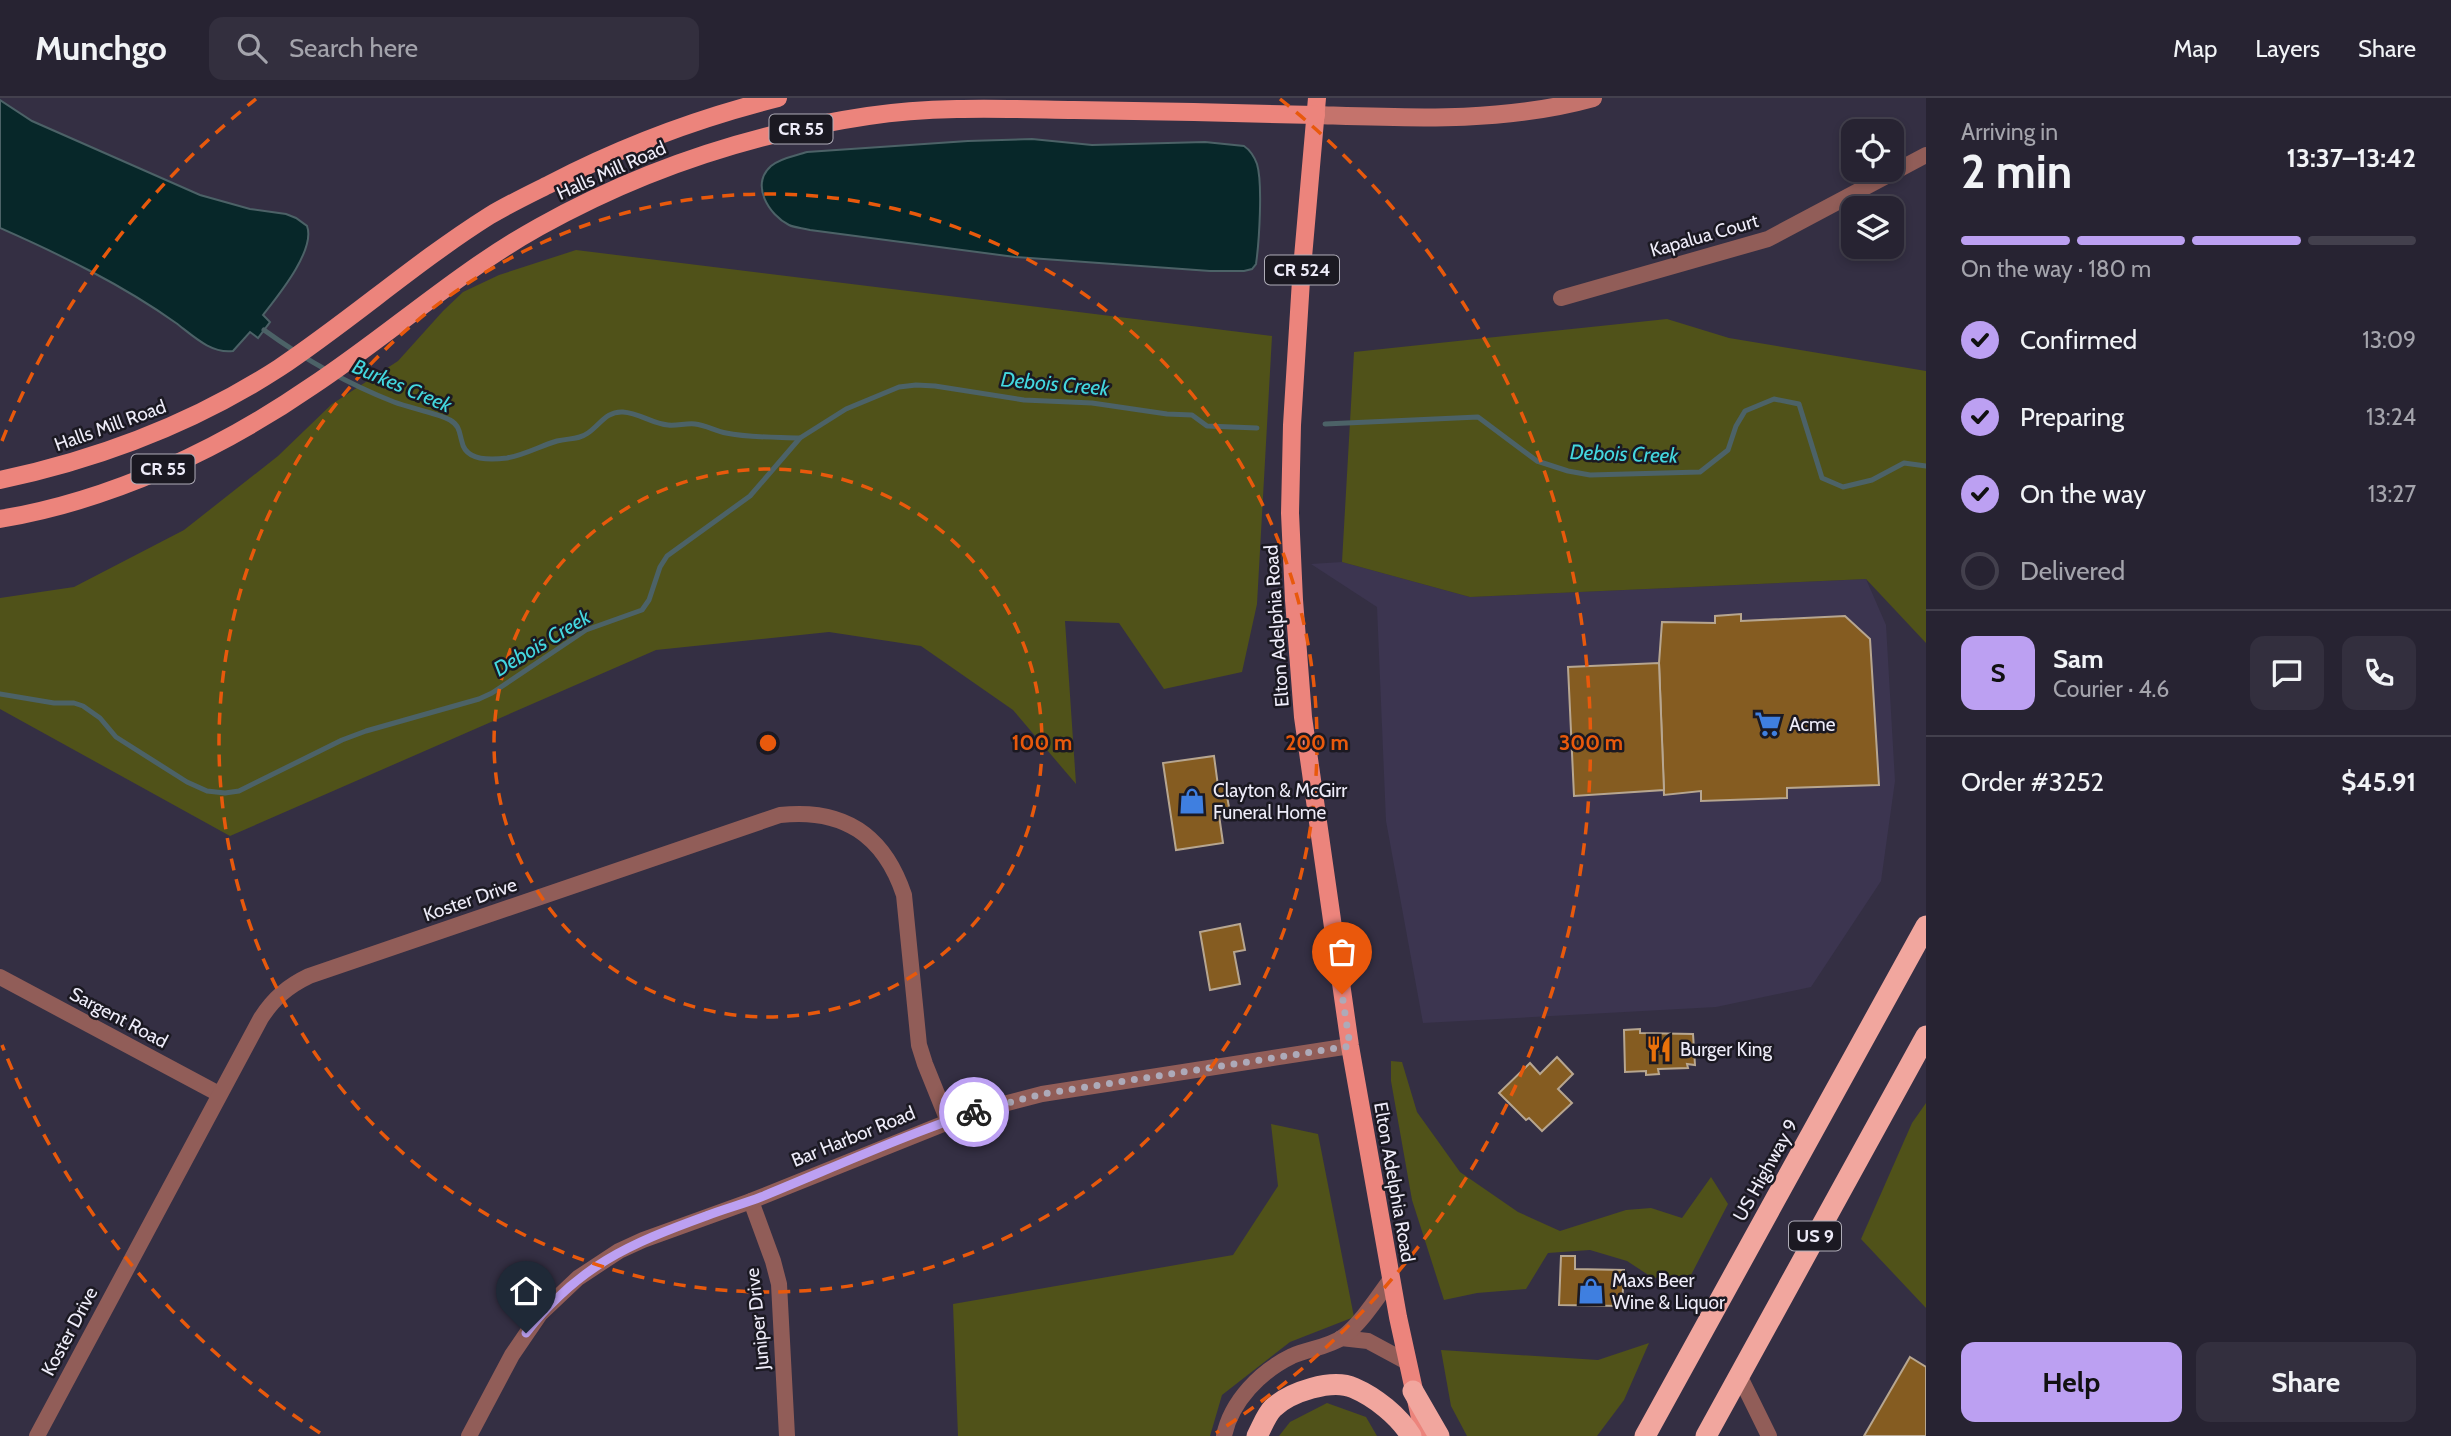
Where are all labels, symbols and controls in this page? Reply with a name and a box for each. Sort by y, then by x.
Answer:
search box [209,17,699,80]
text: Munchgo [35,28,167,68]
icon: search [233,29,271,67]
text: Search here [289,32,418,64]
text: Map [2173,34,2217,63]
text: Layers [2255,34,2320,63]
text: Share [2358,34,2416,63]
road number: CR 55 [770,114,832,144]
text: Arriving in [1961,118,2058,146]
map controls [1841,119,1904,259]
button: locate [1841,119,1904,182]
street label: Halls Mill Road [553,136,669,205]
text: 13:37–13:42 [2286,142,2416,174]
text: 2 min [1961,144,2072,200]
button: layers [1841,196,1904,259]
street label: Kapalua Court [1647,209,1762,262]
text: On the way · 180 m [1961,255,2151,283]
road number: CR 524 [1265,256,1339,285]
icon: check [1961,321,1999,359]
text: Confirmed [2020,324,2137,356]
text: 13:09 [2362,326,2416,354]
water label: Burkes Creek [349,353,457,418]
water label: Debois Creek [1000,366,1111,401]
street label: Halls Mill Road [51,395,169,456]
icon: check [1961,398,1999,436]
text: Preparing [2020,401,2124,433]
text: 13:24 [2366,403,2416,431]
water label: Debois Creek [1569,439,1680,468]
road number: CR 55 [132,454,194,484]
icon: check [1961,475,1999,513]
text: On the way [2020,478,2146,510]
text: 13:27 [2368,480,2416,508]
street label: Elton Adelphia Road [1259,544,1294,708]
text: Delivered [2020,555,2125,587]
water label: Debois Creek [489,603,596,681]
button: chat [2250,636,2324,710]
button: phone [2342,636,2416,710]
text: Sam [2053,643,2104,675]
text: S [1990,657,2006,689]
text: Courier · 4.6 [2053,675,2169,703]
supermarket icon: Acme [1753,709,1783,739]
place label: Acme [1789,713,1836,736]
text: 100 m [1012,730,1072,755]
text: 200 m [1285,730,1349,755]
text: 300 m [1559,730,1623,755]
centre of rings [756,731,780,755]
text: Order #3252 [1961,766,2104,798]
text: $45.91 [2341,766,2416,798]
place label: Clayton & McGirr Funeral Home [1213,779,1347,824]
shop icon: Clayton & McGirr Funeral Home [1177,786,1207,816]
street label: Koster Drive [420,873,520,926]
pin [1312,922,1372,994]
icon: bag [1323,933,1361,971]
street label: Sargent Road [66,982,172,1053]
restaurant icon: Burger King [1644,1034,1674,1064]
place label: Burger King [1680,1038,1772,1061]
courier [939,1077,1009,1147]
icon: bike [955,1093,993,1131]
street label: Elton Adelphia Road [1369,1100,1420,1264]
street label: Bar Harbor Road [788,1101,918,1172]
street label: US Highway 9 [1728,1115,1803,1225]
road number: US 9 [1789,1222,1841,1251]
pin [496,1261,556,1333]
street label: Juniper Drive [741,1267,774,1372]
place label: Maxs Beer Wine & Liquor [1612,1269,1725,1314]
icon: home [507,1272,545,1310]
shop icon: Maxs Beer Wine & Liquor [1576,1276,1606,1306]
street label: Koster Drive [36,1283,103,1380]
button: Help [1961,1342,2182,1422]
button: Share [2196,1342,2416,1422]

